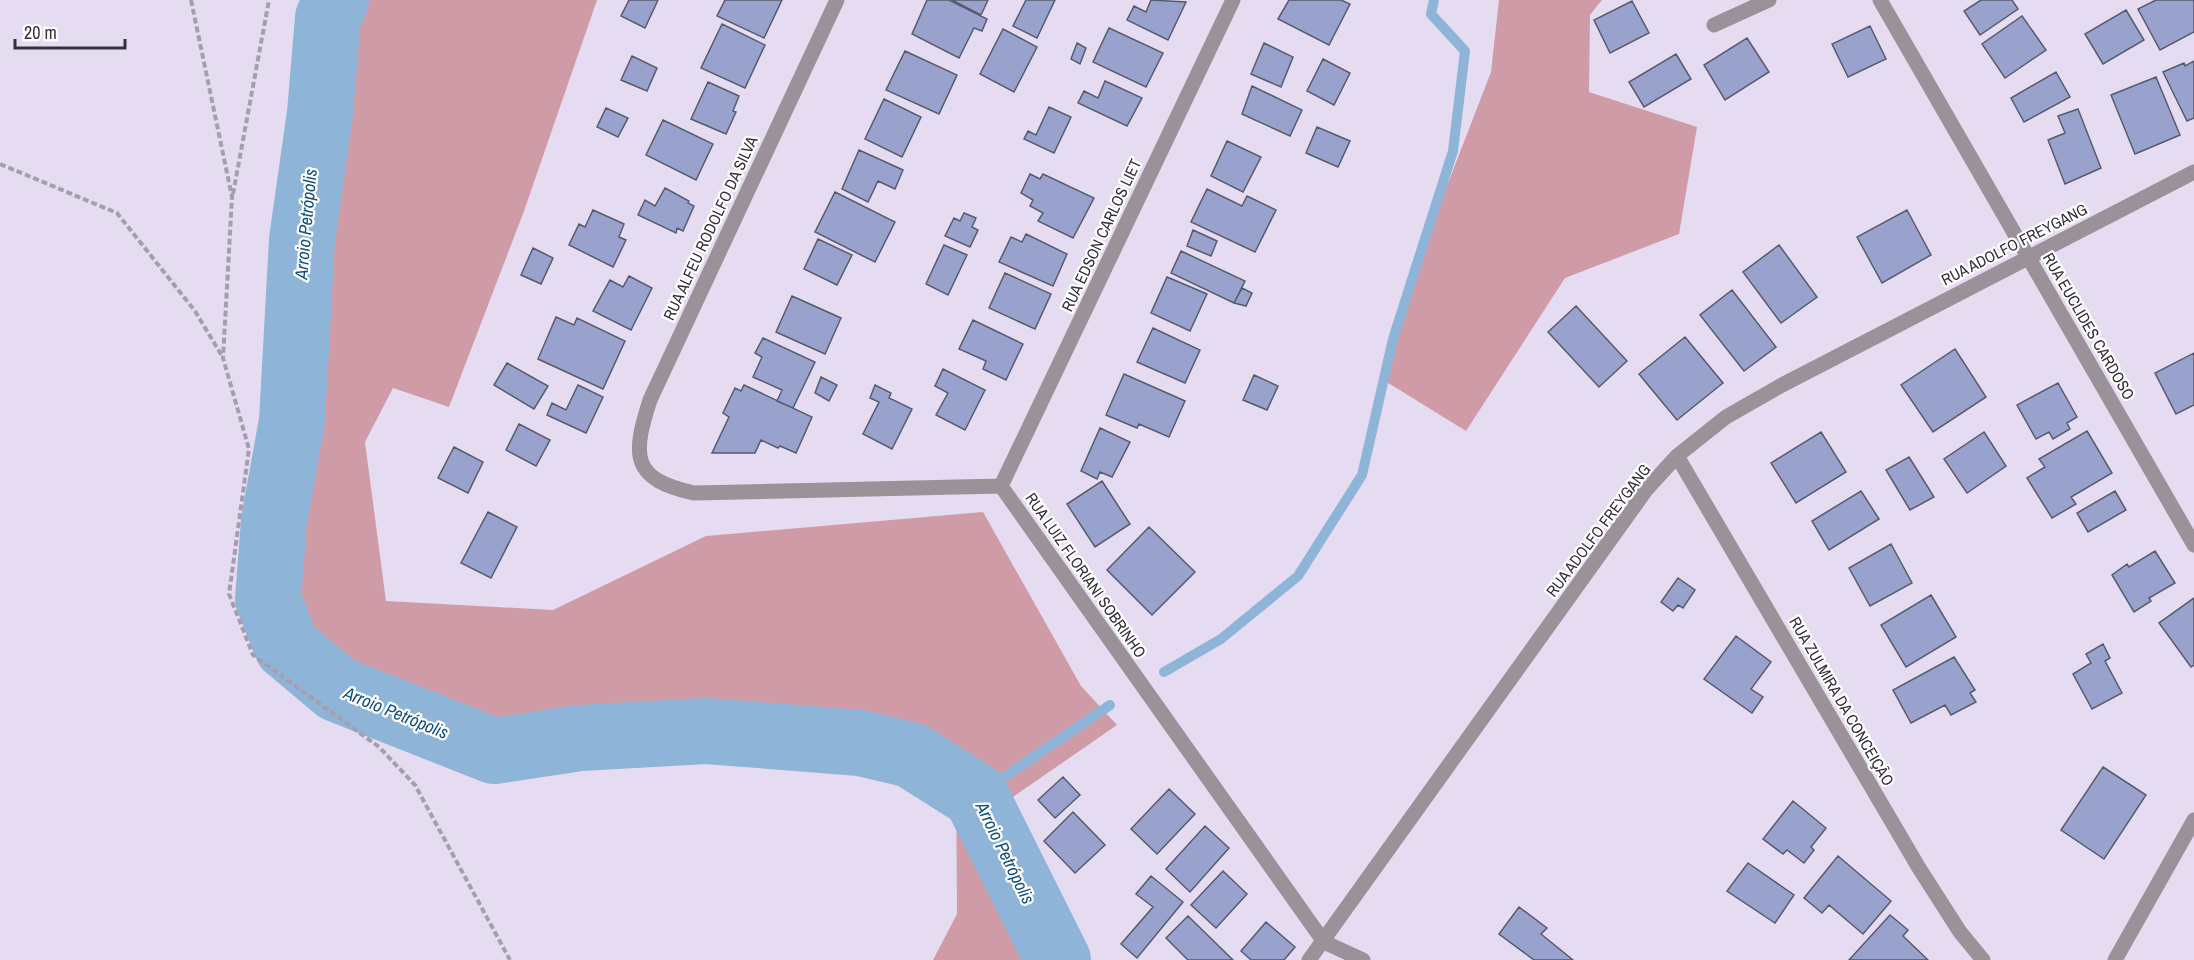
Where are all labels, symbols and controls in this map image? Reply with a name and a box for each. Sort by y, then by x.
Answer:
scale bar [15,12,124,50]
text: 20 m [24,20,57,45]
street label: RUA ALFEU RODOLFO DA SILVA [658,132,763,324]
street label: RUA EDSON CARLOS LIET [1056,155,1146,315]
water label: Arroio Petrópolis [288,168,323,281]
street label: RUA ADOLFO FREYGANG [1937,198,2091,290]
street label: RUA EUCLIDES CARDOSO [2038,249,2140,403]
street label: RUA ADOLFO FREYGANG [1541,459,1655,601]
street label: RUA LUIZ FLORIANI SOBRINHO [1021,488,1151,662]
street label: RUA ZULMIRA DA CONCEIÇÃO [1785,612,1899,790]
water label: Arroio Petrópolis [339,680,452,745]
water label: Arroio Petrópolis [969,797,1041,908]

